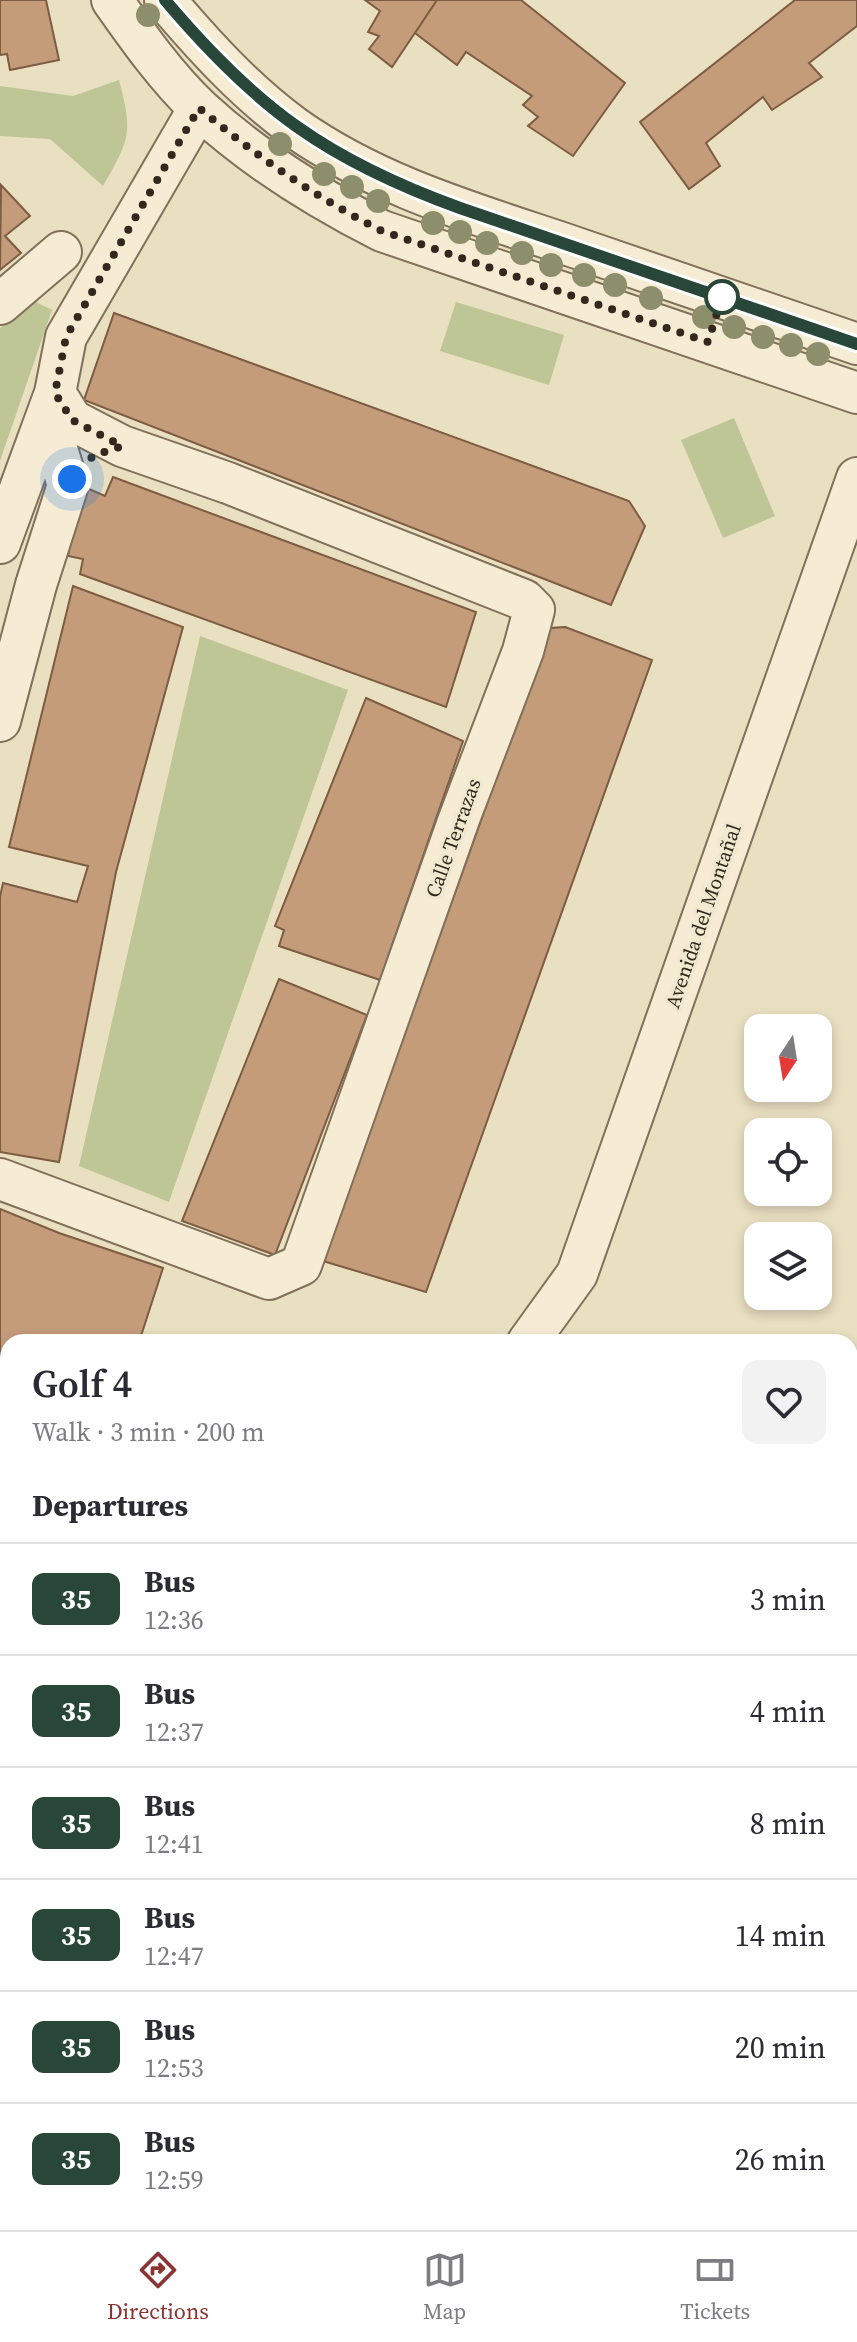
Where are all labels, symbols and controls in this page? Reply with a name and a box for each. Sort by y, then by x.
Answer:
unlabelled marker [705,280,739,314]
your location [52,459,92,499]
street label: Calle Terrazas [418,775,488,901]
street label: Avenida del Montañal [658,820,748,1012]
north arrow [744,1014,832,1102]
map controls [744,1014,832,1310]
button: locate [744,1118,832,1206]
button: layers [744,1222,832,1310]
text: Golf 4 [32,1358,132,1410]
button: heart [742,1360,826,1444]
text: Walk · 3 min · 200 m [32,1414,265,1450]
text: Departures [32,1485,188,1526]
text: Bus [144,1561,195,1602]
text: 3 min [750,1579,826,1620]
text: 35 [61,1580,91,1618]
text: 12:36 [144,1602,204,1638]
text: Bus [144,1673,195,1714]
text: 4 min [750,1691,826,1732]
text: 35 [61,1692,91,1730]
text: 12:37 [144,1714,204,1750]
text: Bus [144,1785,195,1826]
text: 8 min [750,1803,826,1844]
text: 35 [61,1804,91,1842]
text: 12:41 [144,1826,204,1862]
text: Bus [144,1897,195,1938]
text: 14 min [735,1915,826,1956]
text: 35 [61,1916,91,1954]
text: 12:47 [144,1938,204,1974]
text: Bus [144,2009,195,2050]
text: 20 min [735,2027,826,2068]
text: 35 [61,2028,91,2066]
text: 12:53 [144,2050,204,2086]
text: Bus [144,2121,195,2162]
text: 26 min [735,2139,826,2180]
text: 35 [61,2140,91,2178]
text: 12:59 [144,2162,204,2198]
tab: Directions [107,2248,209,2326]
tab: Map [423,2248,467,2326]
tab: Tickets [680,2248,750,2326]

